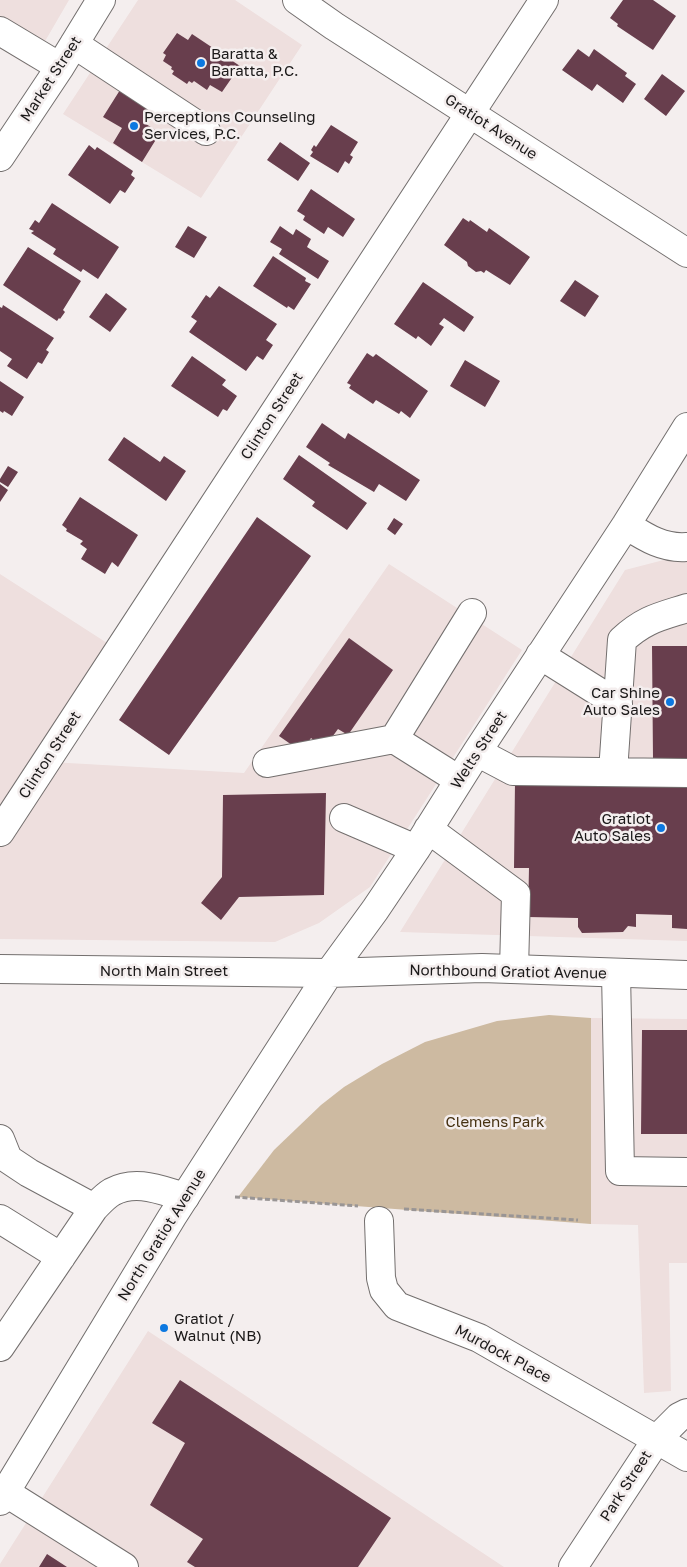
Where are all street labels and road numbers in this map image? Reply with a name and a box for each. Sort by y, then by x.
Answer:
street label: Market Street [17,33,85,125]
street label: Gratiot Avenue [442,90,540,164]
street label: Clinton Street [237,369,307,463]
street label: Clinton Street [15,708,85,802]
street label: Welts Street [447,708,511,792]
street label: Northbound Gratiot Avenue [409,961,607,983]
street label: North Main Street [100,962,228,980]
street label: North Gratiot Avenue [114,1166,210,1304]
street label: Murdock Place [452,1321,554,1387]
street label: Park Street [596,1447,656,1525]

